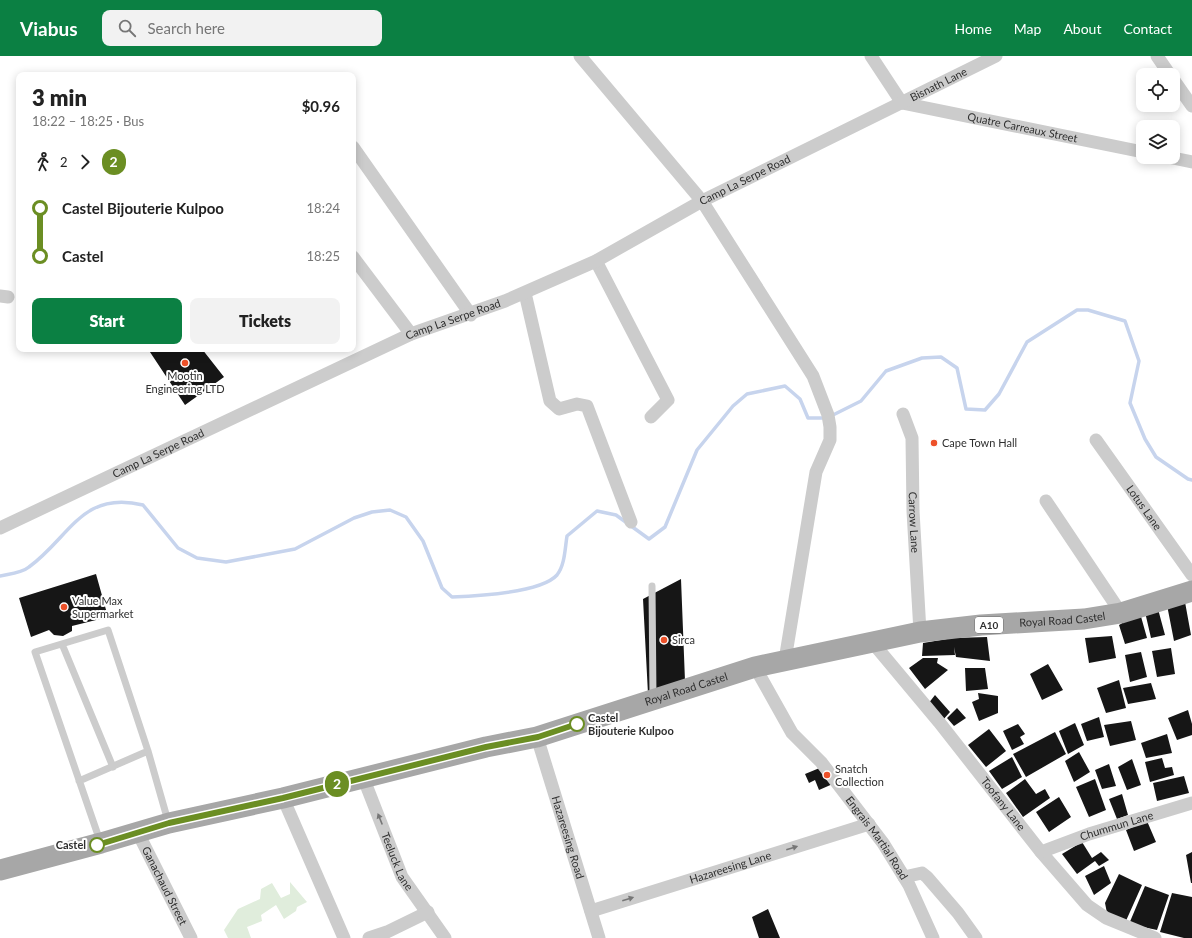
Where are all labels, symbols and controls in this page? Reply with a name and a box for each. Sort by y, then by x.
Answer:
search box [102,10,382,46]
text: Viabus [20,17,78,40]
icon: search [116,17,138,39]
text: Search here [148,19,225,37]
text: Home [954,20,992,37]
text: Map [1014,20,1041,37]
text: About [1063,20,1101,37]
text: Contact [1123,20,1172,37]
street label: Bisnath Lane [908,64,969,103]
map controls [1136,68,1180,164]
button: locate [1136,68,1180,112]
text: 3 min [32,84,87,111]
text: $0.96 [302,97,340,115]
street label: Quatre Carreaux Street [966,109,1079,145]
text: 18:22 – 18:25 · Bus [32,113,144,129]
button: layers [1136,120,1180,164]
icon: walk [32,151,54,173]
icon: forward [74,151,96,173]
street label: Camp La Serpe Road [697,152,792,207]
text: 2 [110,153,118,170]
text: 2 [60,154,68,170]
text: Castel Bijouterie Kulpoo [62,199,224,217]
text: 18:24 [307,200,340,216]
text: Castel [62,247,103,265]
text: 18:25 [307,248,340,264]
street label: Camp La Serpe Road [403,296,502,342]
button: Start [32,298,182,344]
button: Tickets [190,298,340,344]
marker: Mootin Engineering LTD [180,358,190,368]
place label: Mootin Engineering LTD [145,369,225,395]
street label: Camp La Serpe Road [110,426,206,480]
place label: Cape Town Hall [942,436,1017,449]
marker: Cape Town Hall [929,438,939,448]
street label: Lotus Lane [1124,482,1165,533]
street label: Carrow Lane [907,492,922,553]
place label: Value Max Supermarket [72,594,134,620]
marker: Value Max Supermarket [59,602,69,612]
street label: Royal Road Castel [1019,609,1106,629]
road number: A10 [975,617,1003,633]
place label: Sirca [672,633,695,646]
marker: Sirca [659,635,669,645]
street label: Royal Road Castel [643,669,729,708]
place label: Castel Bijouterie Kulpoo [588,711,674,737]
marker: Castel Bijouterie Kulpoo [569,716,585,732]
place label: Snatch Collection [835,762,884,788]
marker: Snatch Collection [822,770,832,780]
line badge: 2 [324,771,350,797]
street label: Toofany Lane [979,774,1029,833]
text: 2 [333,775,341,792]
street label: Engrais Martial Road [843,793,911,882]
street label: Hazareesing Road [550,794,587,880]
street label: Chummun Lane [1078,808,1155,843]
one-way arrow [377,812,383,824]
street label: Teeluck Lane [379,830,416,893]
marker: Castel [89,837,105,853]
place label: Castel [56,838,86,851]
street label: Ganachaud Street [140,844,190,927]
one-way arrow [786,845,798,851]
street label: Hazareesing Lane [688,848,773,886]
one-way arrow [622,896,634,902]

